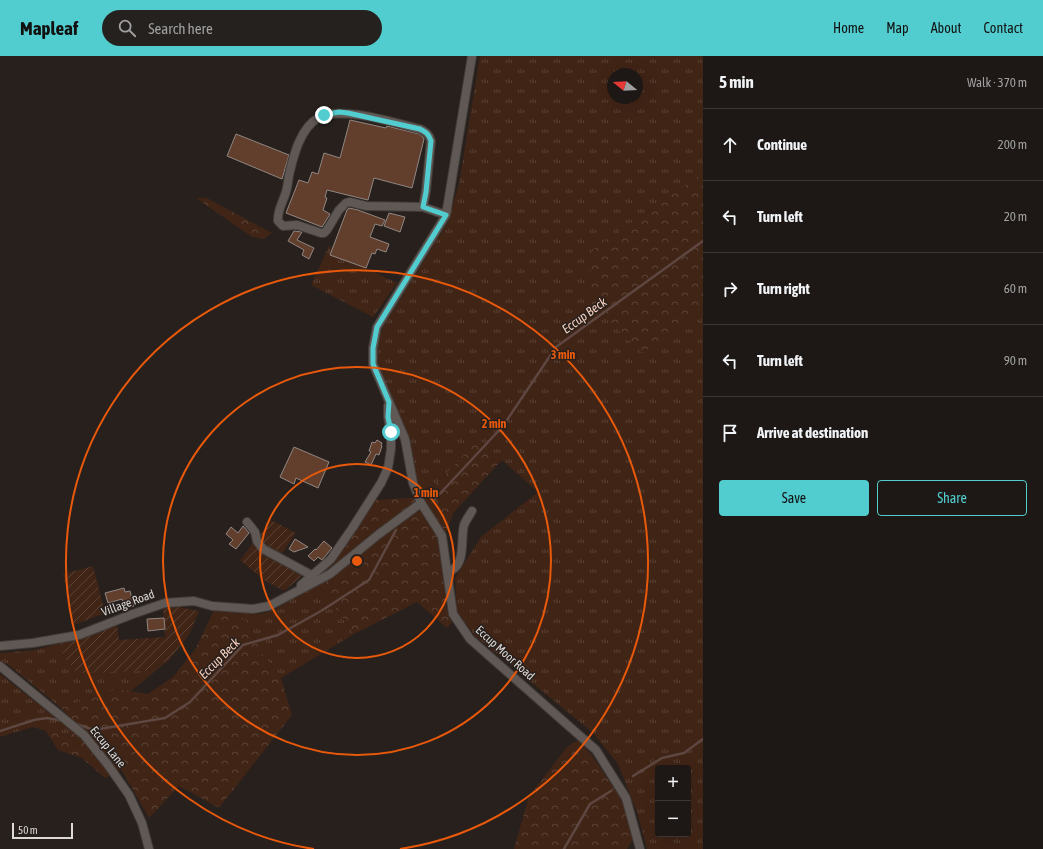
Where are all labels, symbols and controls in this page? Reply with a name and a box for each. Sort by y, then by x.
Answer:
search box [102,10,382,46]
text: Mapleaf [20,17,78,39]
icon: search [116,17,138,39]
text: Search here [148,20,213,37]
text: Home [833,20,864,36]
text: Map [886,20,909,36]
text: About [931,20,962,36]
text: Contact [984,20,1023,36]
north arrow [607,68,643,104]
text: 5 min [719,72,754,92]
text: Walk · 370 m [967,75,1027,90]
route end [315,106,333,124]
icon: ahead [719,134,741,156]
text: Continue [757,136,807,153]
text: 200 m [998,137,1027,152]
icon: left [719,206,741,228]
text: Turn left [757,208,803,225]
text: 20 m [1004,209,1027,224]
icon: right [719,278,741,300]
text: Turn right [757,280,810,297]
text: 60 m [1004,281,1027,296]
water label: Eccup Beck [559,294,610,337]
text: 3 min [551,348,575,362]
icon: left [719,350,741,372]
text: Turn left [757,352,803,369]
text: 90 m [1004,353,1027,368]
text: 2 min [482,417,506,431]
icon: arrive [719,422,741,444]
route start [382,423,400,441]
text: Arrive at destination [757,424,868,441]
button: Save [719,480,869,516]
button: Share [877,480,1027,516]
text: 1 min [414,486,438,500]
centre of rings [350,554,364,568]
street label: Village Road [100,587,156,619]
street label: Eccup Moor Road [473,623,537,683]
water label: Eccup Beck [196,635,243,682]
street label: Eccup Lane [87,724,129,770]
map controls [655,765,691,837]
button: + [655,765,691,801]
button: − [655,801,691,837]
scale bar [12,821,73,840]
text: 50 m [18,824,38,836]

